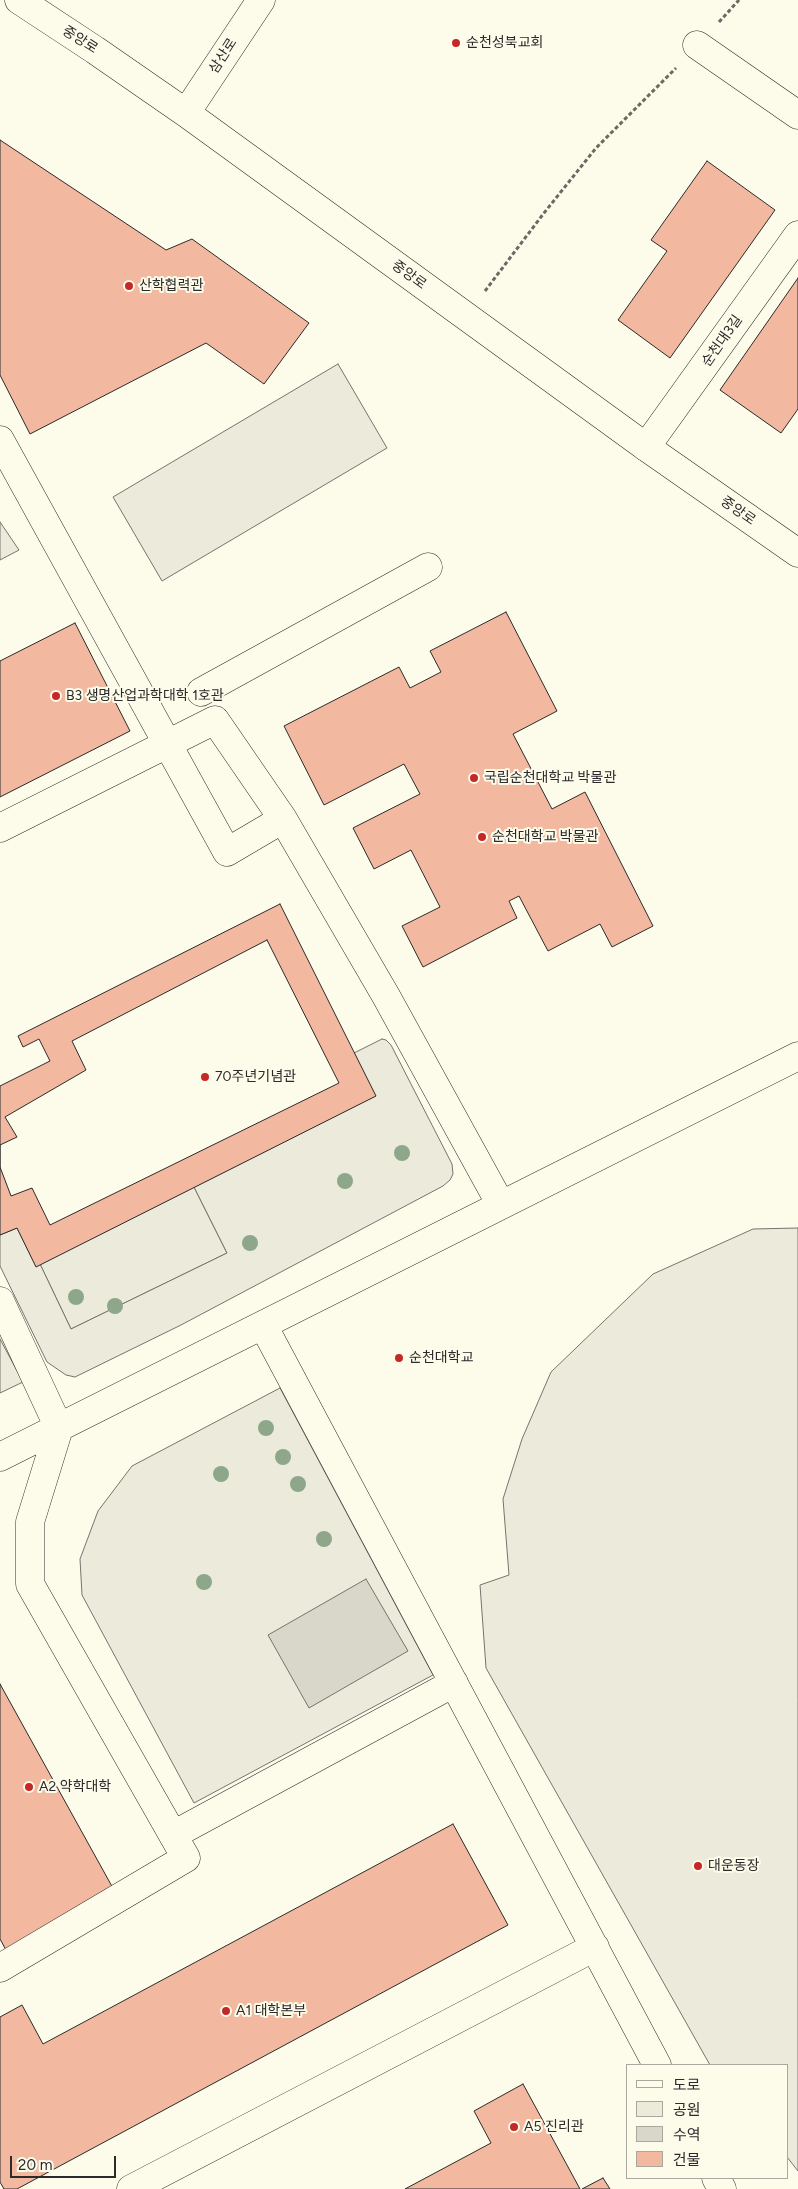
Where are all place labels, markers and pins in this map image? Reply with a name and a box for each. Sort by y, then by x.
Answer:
place label: 순천성북교회 [466,35,543,51]
marker: 순천성북교회 [450,37,462,49]
place label: 산학협력관 [139,278,203,294]
marker: 산학협력관 [123,280,135,292]
place label: B3 생명산업과학대학 1호관 [66,688,224,704]
marker: B3 생명산업과학대학 1호관 [50,690,62,702]
place label: 국립순천대학교 박물관 [484,770,616,786]
marker: 국립순천대학교 박물관 [468,772,480,784]
place label: 순천대학교 박물관 [492,829,598,845]
marker: 순천대학교 박물관 [476,831,488,843]
place label: 70주년기념관 [215,1069,296,1085]
marker: 70주년기념관 [199,1071,211,1083]
place label: 순천대학교 [409,1350,473,1366]
marker: 순천대학교 [393,1352,405,1364]
place label: A2 약학대학 [39,1779,111,1795]
marker: A2 약학대학 [23,1781,35,1793]
place label: 대운동장 [708,1858,760,1874]
marker: 대운동장 [692,1860,704,1872]
place label: A1 대학본부 [236,2003,306,2019]
marker: A1 대학본부 [220,2005,232,2017]
place label: A5 진리관 [524,2119,584,2135]
marker: A5 진리관 [508,2121,520,2133]

